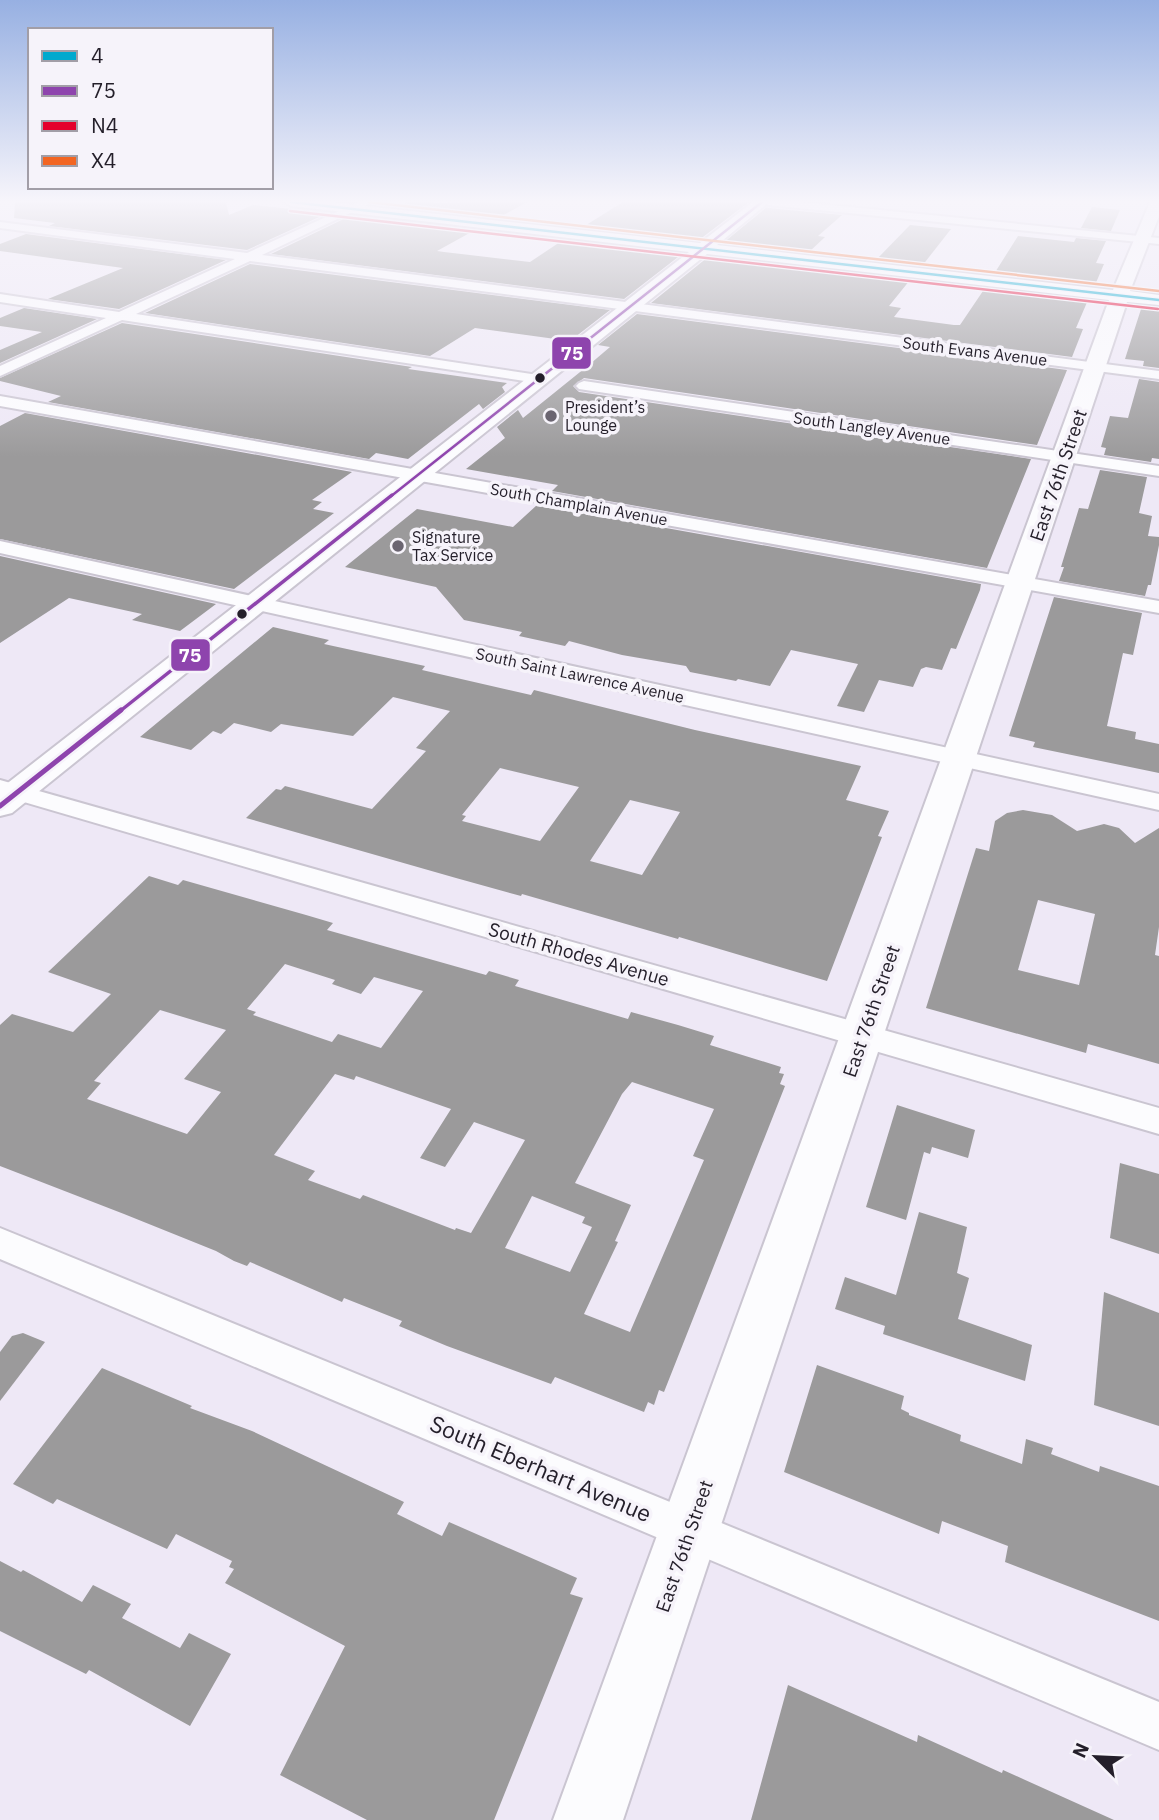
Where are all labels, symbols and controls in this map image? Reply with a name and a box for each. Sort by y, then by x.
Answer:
legend [28,28,273,189]
text: 4 [91,41,104,69]
text: 75 [91,76,116,104]
text: N4 [91,111,118,139]
text: X4 [91,146,116,174]
street label: South Evans Avenue [902,332,1049,370]
line badge: 75 [551,336,592,370]
text: 75 [561,341,583,365]
unlabelled marker [533,371,547,385]
place label: President’s Lounge [565,397,645,435]
street label: East 76th Street [1024,406,1092,544]
street label: South Langley Avenue [792,407,952,449]
marker: President’s Lounge [543,408,559,424]
street label: South Champlain Avenue [489,479,669,529]
place label: Signature Tax Service [412,527,493,565]
marker: Signature Tax Service [390,538,406,554]
unlabelled marker [235,607,249,621]
line badge: 75 [170,638,211,672]
text: 75 [179,643,201,667]
street label: South Saint Lawrence Avenue [474,643,686,707]
street label: South Rhodes Avenue [486,917,672,991]
street label: East 76th Street [837,942,905,1080]
street label: South Eberhart Avenue [426,1408,656,1528]
street label: East 76th Street [650,1477,718,1615]
north arrow [1061,1722,1131,1792]
text: N [1067,1739,1094,1761]

